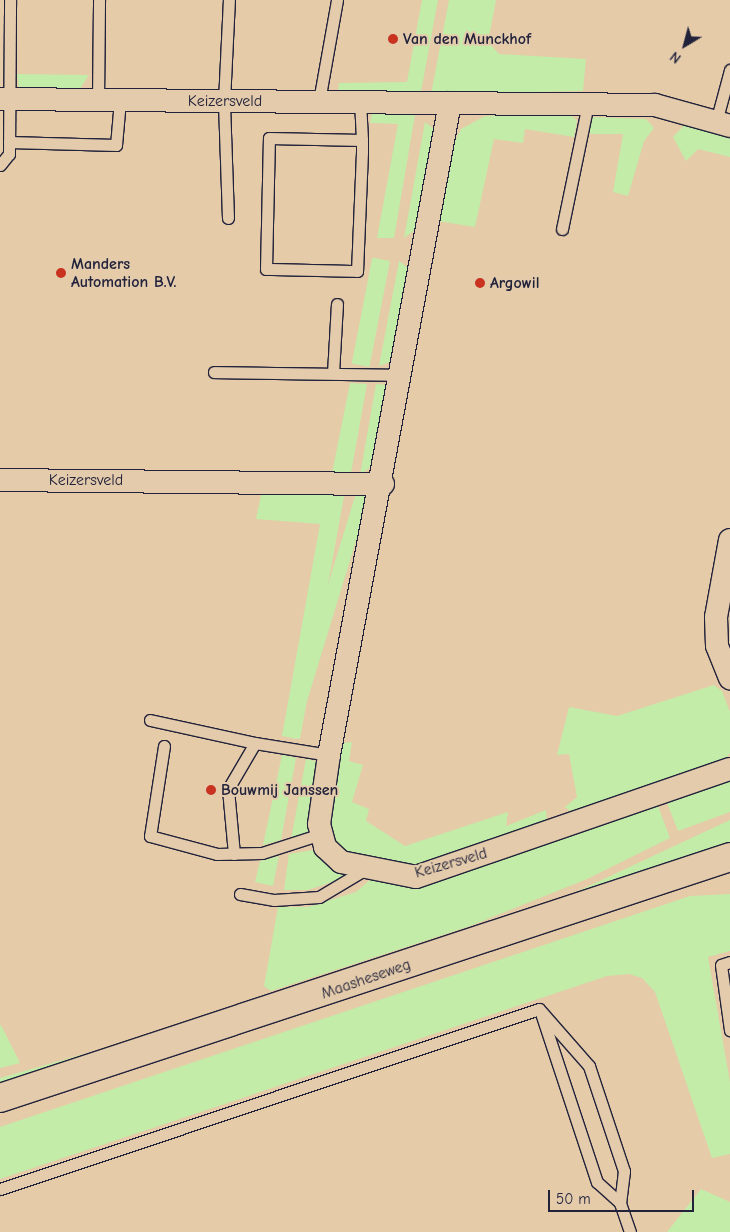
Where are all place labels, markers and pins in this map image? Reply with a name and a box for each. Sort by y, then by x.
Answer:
place label: Van den Munckhof [403,29,531,49]
marker: Van den Munckhof [387,33,399,45]
place label: Manders Automation B.V. [71,254,176,292]
marker: Manders Automation B.V. [55,267,67,279]
place label: Argowil [490,273,539,293]
marker: Argowil [474,277,486,289]
place label: Bouwmij Janssen [221,780,338,800]
marker: Bouwmij Janssen [205,784,217,796]

